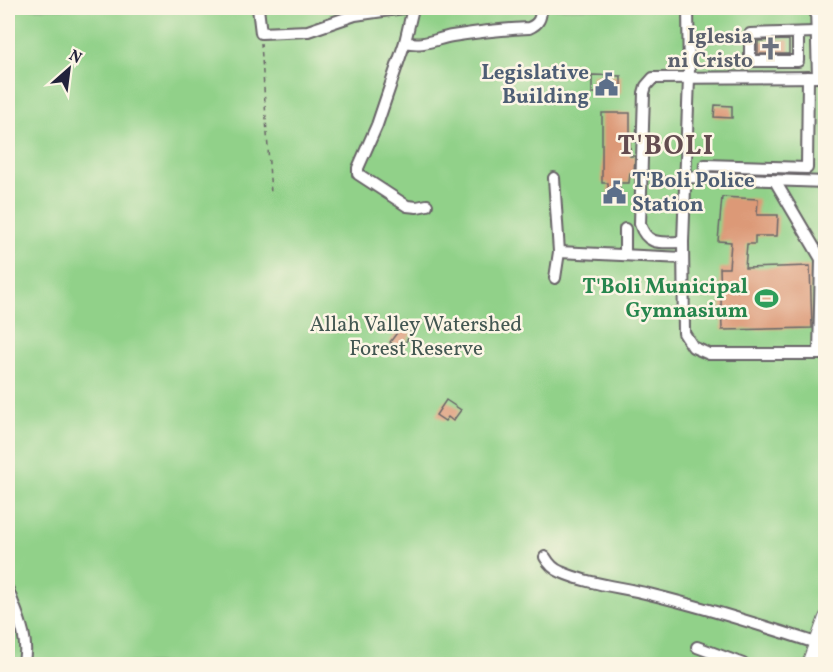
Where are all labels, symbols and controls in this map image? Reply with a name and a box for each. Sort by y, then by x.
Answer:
place label: Iglesia ni Cristo [667,23,753,76]
church icon: Iglesia ni Cristo [758,35,784,61]
north arrow [39,39,99,99]
text: N [65,45,86,70]
place label: Legislative Building [481,59,589,112]
public building icon: Legislative Building [594,71,620,97]
district label: T'BOLI [617,128,715,166]
place label: T'Boli Police Station [632,167,755,220]
public building icon: T'Boli Police Station [601,179,627,205]
place label: T'Boli Municipal Gymnasium [582,273,748,326]
sports icon: T'Boli Municipal Gymnasium [753,285,779,311]
park label: Allah Valley Watershed Forest Reserve [310,311,522,364]

